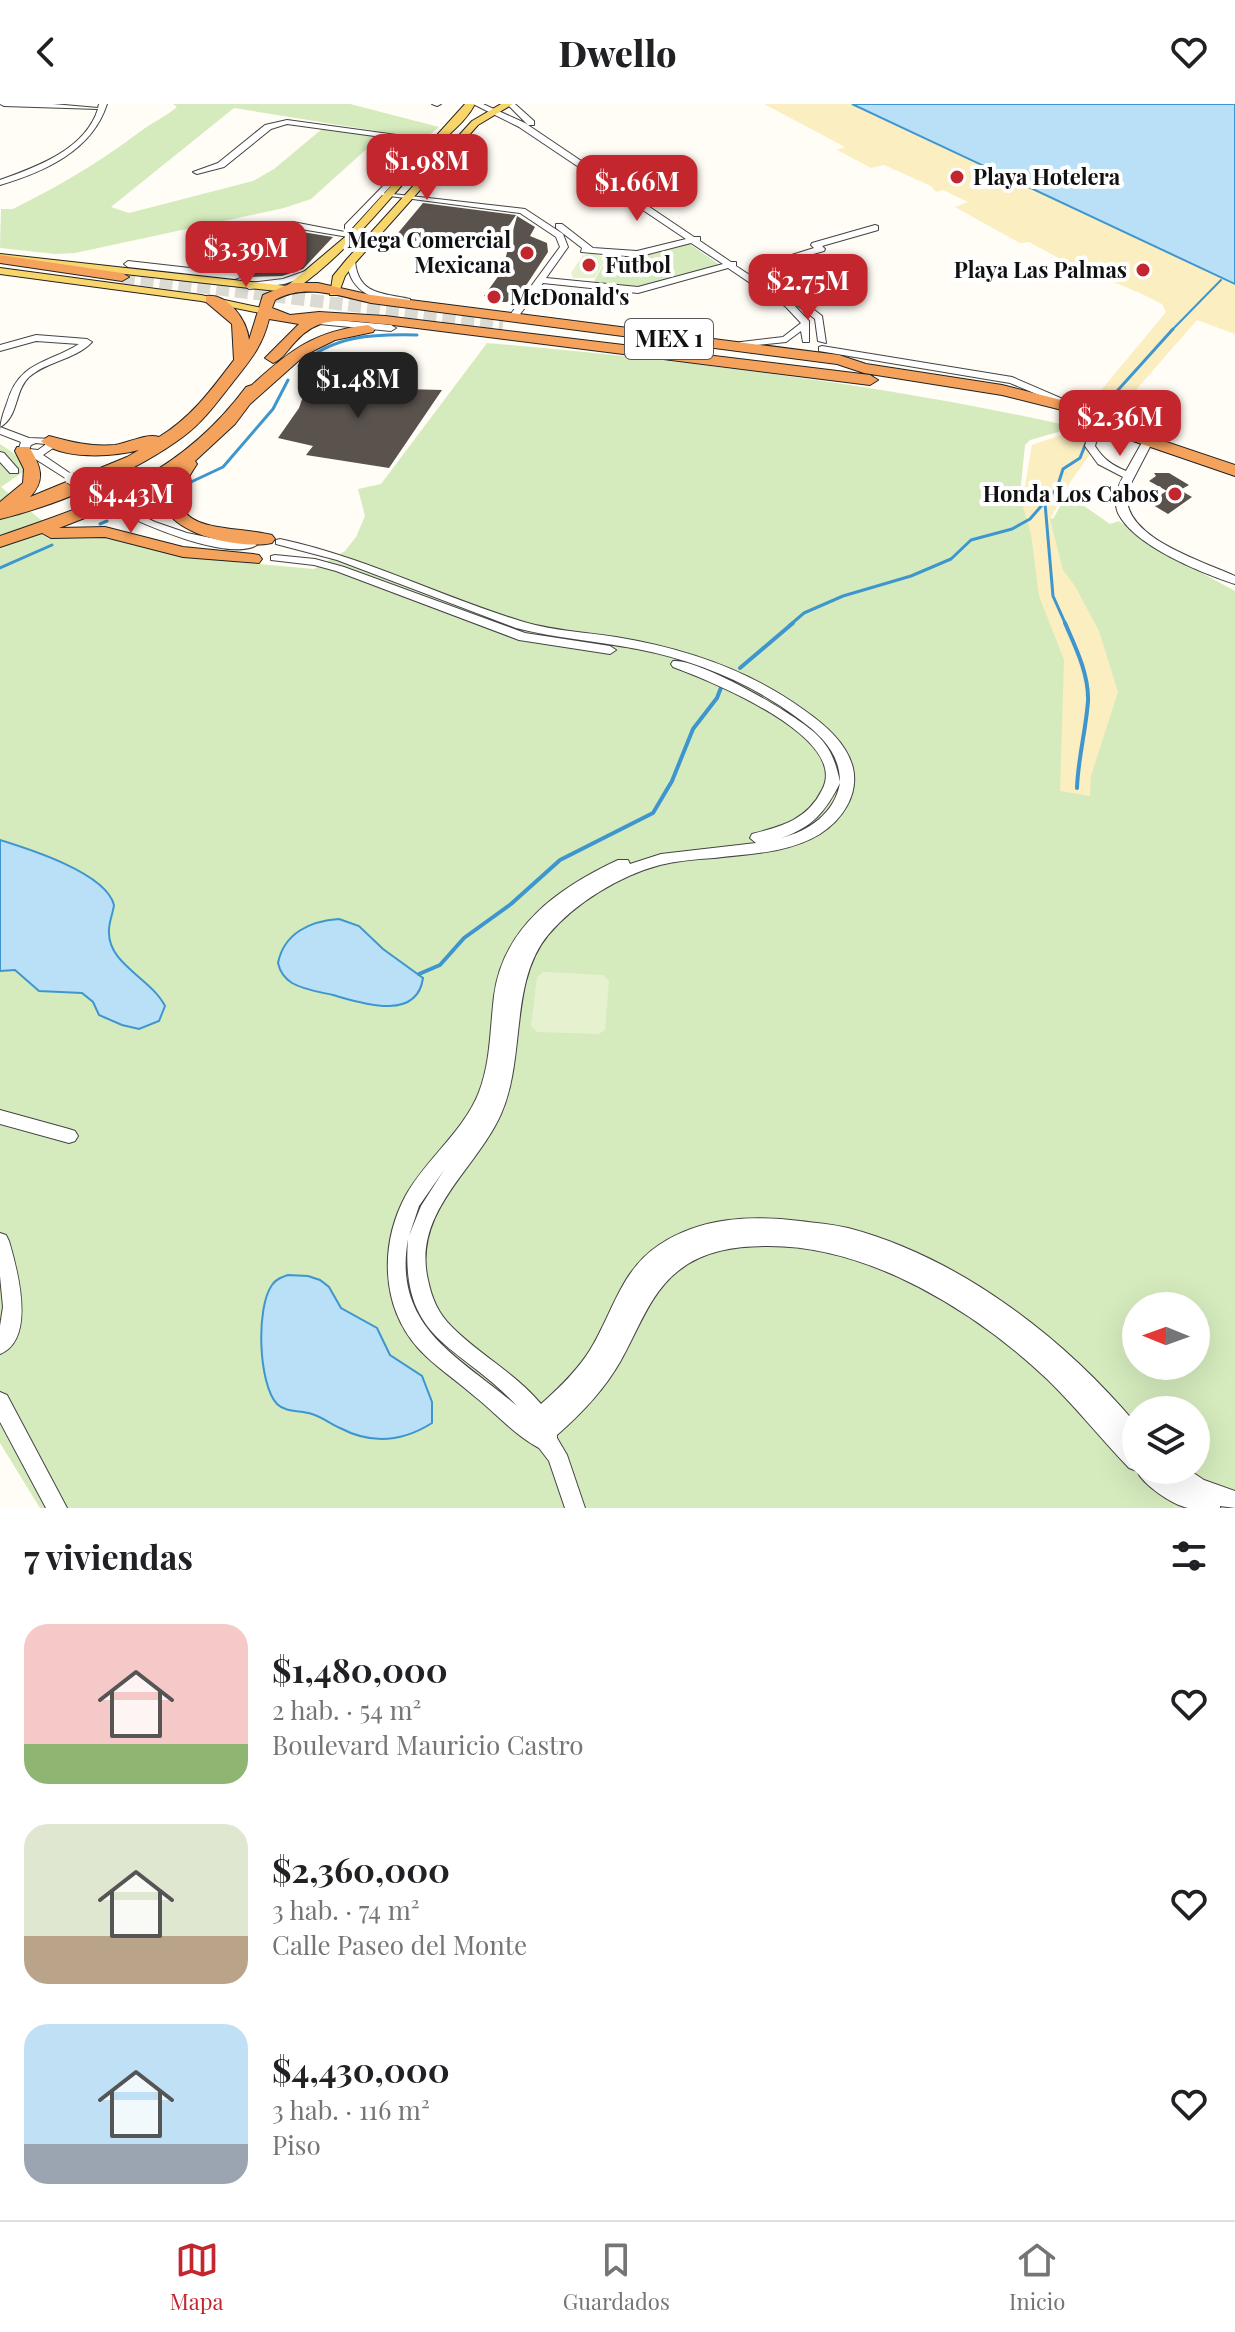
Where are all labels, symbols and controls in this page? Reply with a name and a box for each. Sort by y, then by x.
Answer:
text: Dwello [559,28,676,76]
icon: back [24,30,68,74]
icon: heart [1167,30,1211,74]
pin: $1.98M [362,134,492,202]
text: $1.98M [385,142,469,177]
pin: $1.66M [572,155,702,223]
place label: Playa Hotelera [973,161,1121,191]
text: $1.66M [594,163,680,198]
marker: Playa Hotelera [948,168,966,186]
pin: $3.39M [181,221,311,289]
place label: Mega Comercial Mexicana [347,224,512,279]
text: $3.39M [204,229,288,264]
marker: Mega Comercial Mexicana [518,244,536,262]
place label: Futbol [605,249,671,279]
pin: $2.75M [743,254,873,322]
place label: Playa Las Palmas [954,254,1127,284]
marker: Futbol [580,256,598,274]
marker: Playa Las Palmas [1134,261,1152,279]
text: $2.75M [767,262,849,297]
place label: McDonald's [510,281,629,311]
marker: McDonald's [485,288,503,306]
road number: MEX 1 [625,319,713,359]
pin: $1.48M [293,352,423,420]
text: $1.48M [316,360,400,395]
pin: $2.36M [1055,390,1185,458]
text: $2.36M [1077,398,1163,433]
pin: $4.43M [66,467,196,535]
text: $4.43M [88,475,174,510]
place label: Honda Los Cabos [983,478,1159,508]
marker: Honda Los Cabos [1166,485,1184,503]
north arrow [1122,1292,1210,1380]
map controls [1122,1292,1210,1484]
button: layers [1122,1396,1210,1484]
text: 7 viviendas [24,1533,193,1579]
icon: filters [1167,1534,1211,1578]
text: $1,480,000 [272,1646,448,1692]
icon: home [88,1656,184,1752]
icon: heart [1167,1682,1211,1726]
text: 2 hab. · 54 m² [272,1692,421,1727]
text: Boulevard Mauricio Castro [272,1727,584,1762]
text: $2,360,000 [272,1846,450,1892]
icon: home [88,1856,184,1952]
icon: heart [1167,1882,1211,1926]
text: 3 hab. · 74 m² [272,1892,420,1927]
text: Calle Paseo del Monte [272,1927,527,1962]
text: $4,430,000 [272,2046,450,2092]
icon: home [88,2056,184,2152]
icon: heart [1167,2082,1211,2126]
text: 3 hab. · 116 m² [272,2092,430,2127]
text: Piso [272,2127,321,2162]
tab: Mapa [170,2238,223,2316]
tab: Guardados [563,2238,670,2316]
tab: Inicio [1009,2238,1065,2316]

